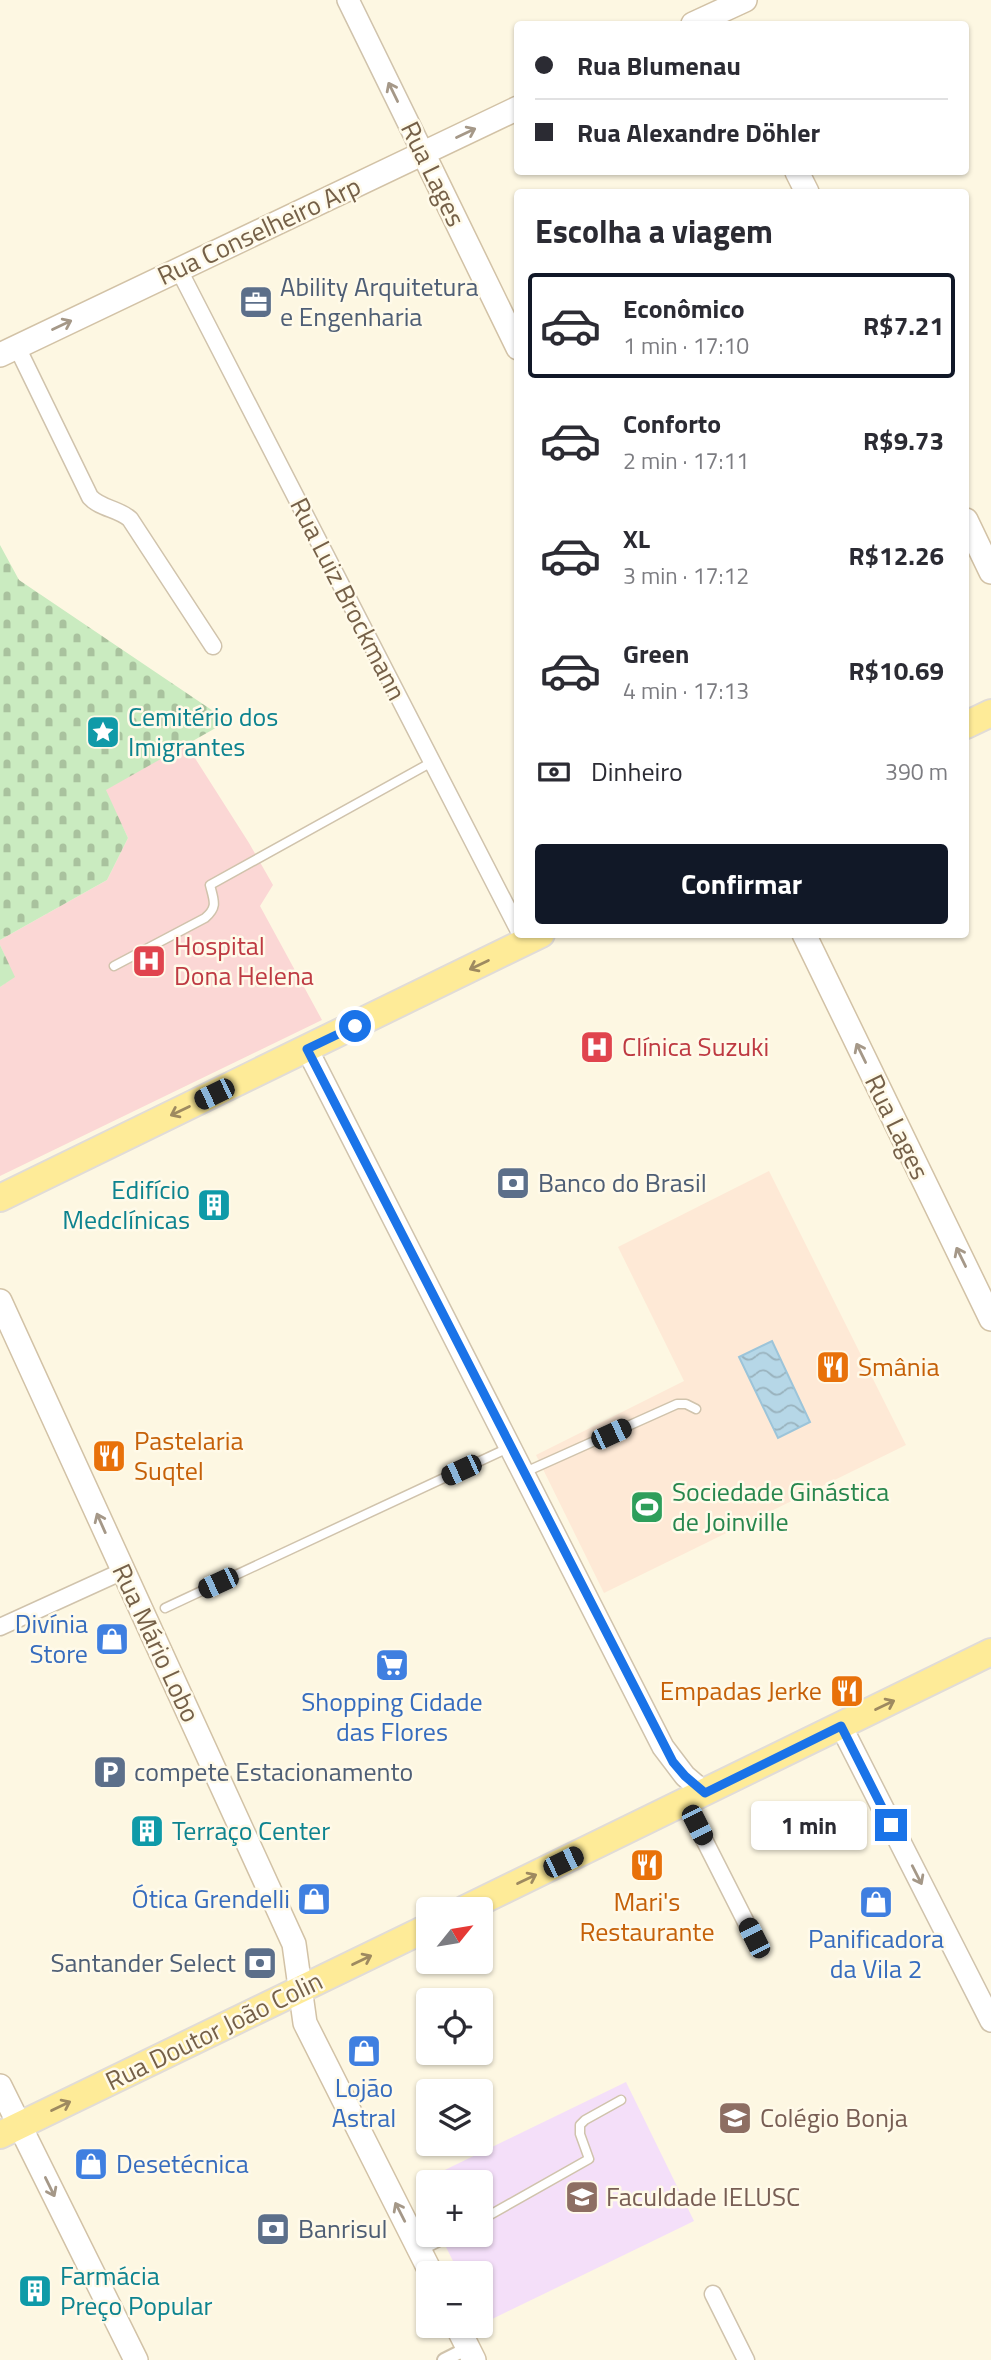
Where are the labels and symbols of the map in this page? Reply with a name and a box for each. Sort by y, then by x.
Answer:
one-way arrow [386,82,399,103]
street label: Rua Lages [391,115,476,233]
one-way arrow [455,126,476,139]
street label: Rua Conselheiro Arp [151,166,367,295]
place label: Ability Arquitetura e Engenharia [280,267,478,336]
office icon: Ability Arquitetura e Engenharia [237,283,275,321]
one-way arrow [51,318,72,332]
street label: Rua Luiz Brockmann [280,491,416,707]
place label: Cemitério dos Imigrantes [128,697,278,766]
place icon: Cemitério dos Imigrantes [84,713,122,751]
place label: Hospital Dona Helena [174,926,314,995]
hospital icon: Hospital Dona Helena [130,942,168,980]
one-way arrow [469,958,490,972]
route start [339,1010,371,1042]
place label: Clínica Suzuki [622,1027,769,1066]
hospital icon: Clínica Suzuki [578,1028,616,1066]
one-way arrow [854,1043,868,1064]
street label: Rua Lages [855,1068,940,1186]
car [191,1075,238,1113]
one-way arrow [170,1105,191,1119]
place label: Banco do Brasil [538,1163,707,1202]
bank icon: Banco do Brasil [494,1164,532,1202]
place label: Edifício Medclínicas [62,1170,190,1239]
building icon: Edifício Medclínicas [195,1186,233,1224]
one-way arrow [954,1247,967,1268]
place label: Smânia [858,1347,940,1386]
restaurant icon: Smânia [814,1348,852,1386]
car [588,1416,635,1452]
place label: Pastelaria Suqtel [134,1421,243,1490]
restaurant icon: Pastelaria Suqtel [90,1437,128,1475]
car [438,1452,485,1488]
place label: Sociedade Ginástica de Joinville [672,1472,889,1541]
sports icon: Sociedade Ginástica de Joinville [628,1488,666,1526]
one-way arrow [94,1513,107,1534]
street label: Rua Mário Lobo [103,1557,210,1728]
car [195,1565,242,1601]
place label: Divínia Store [15,1604,88,1673]
shop icon: Divínia Store [93,1620,131,1658]
supermarket icon: Shopping Cidade das Flores [373,1646,411,1684]
place label: Empadas Jerke [660,1671,822,1710]
restaurant icon: Empadas Jerke [828,1672,866,1710]
place label: Shopping Cidade das Flores [301,1682,483,1751]
one-way arrow [874,1698,895,1711]
place label: compete Estacionamento [134,1752,413,1791]
parking icon: compete Estacionamento [91,1753,129,1791]
callout: 1 min [751,1800,866,1850]
car [679,1802,716,1848]
route end [875,1809,907,1841]
place label: Terraço Center [172,1811,330,1850]
building icon: Terraço Center [128,1812,166,1850]
car [540,1843,587,1881]
restaurant icon: Mari's Restaurante [628,1846,666,1884]
one-way arrow [910,1864,924,1884]
one-way arrow [516,1872,537,1885]
place label: Ótica Grendelli [132,1879,290,1918]
shop icon: Ótica Grendelli [295,1880,333,1918]
place label: Mari's Restaurante [579,1882,715,1951]
shop icon: Panificadora da Vila 2 [857,1883,895,1921]
north arrow [416,1897,494,1974]
car [736,1915,773,1961]
place label: Panificadora da Vila 2 [808,1919,944,1988]
place label: Santander Select [50,1943,236,1982]
bank icon: Santander Select [241,1944,279,1982]
one-way arrow [351,1952,372,1966]
street label: Rua Doutor João Colin [99,1961,329,2100]
shop icon: Lojão Astral [345,2032,383,2070]
place label: Lojão Astral [332,2068,396,2137]
one-way arrow [50,2098,71,2112]
place label: Colégio Bonja [760,2098,908,2137]
school or university icon: Colégio Bonja [716,2099,754,2137]
place label: Desetécnica [116,2144,249,2183]
shop icon: Desetécnica [72,2145,110,2183]
one-way arrow [44,2176,58,2197]
place label: Faculdade IELUSC [606,2177,800,2216]
school or university icon: Faculdade IELUSC [563,2178,601,2216]
one-way arrow [393,2202,407,2223]
place label: Banrisul [298,2209,388,2248]
bank icon: Banrisul [254,2210,292,2248]
place label: Farmácia Preço Popular [60,2256,213,2325]
building icon: Farmácia Preço Popular [16,2272,54,2310]

